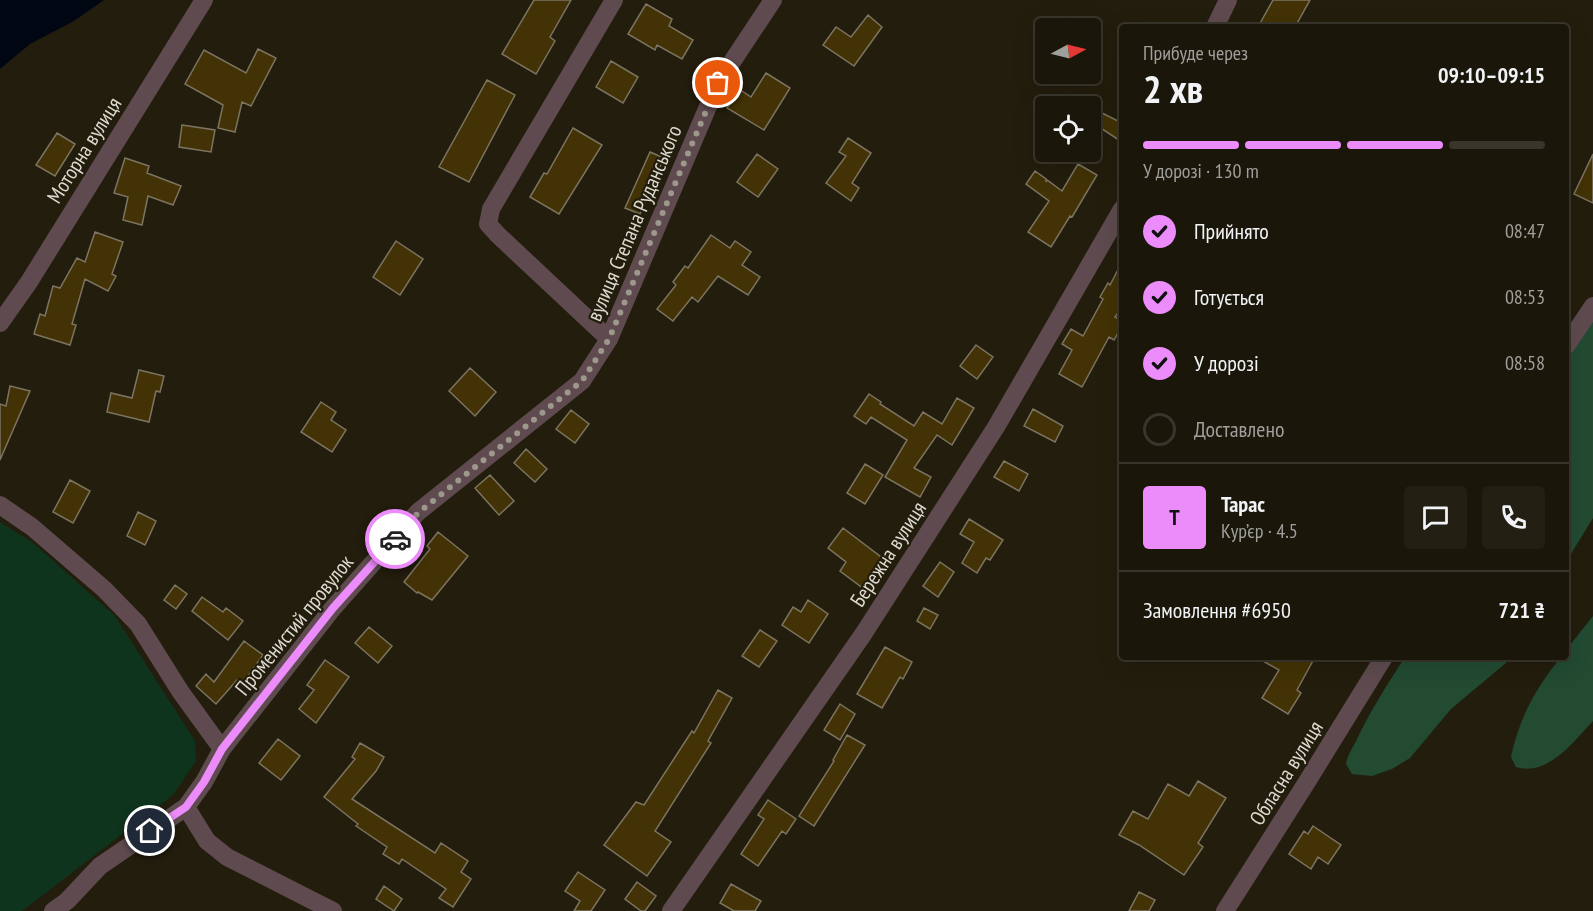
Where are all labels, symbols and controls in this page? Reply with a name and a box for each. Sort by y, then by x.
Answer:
north arrow [1035,18,1101,84]
map controls [1035,18,1101,162]
text: Прибуде через [1143,40,1248,66]
pin [692,57,743,108]
text: 09:10–09:15 [1438,61,1545,89]
text: 2 хв [1143,63,1203,114]
icon: bag [701,66,734,99]
street label: Моторна вулиця [41,92,127,208]
button: locate [1035,96,1101,162]
street label: вулиця Степана Руданського [581,121,687,325]
text: У дорозі · 130 m [1143,158,1259,184]
icon: check [1143,215,1176,248]
text: Прийнято [1194,217,1269,245]
text: 08:47 [1505,218,1545,244]
icon: check [1143,281,1176,314]
text: Готується [1194,283,1264,311]
text: 08:53 [1505,284,1545,310]
icon: check [1143,347,1176,380]
text: У дорозі [1194,349,1259,377]
text: 08:58 [1505,350,1545,376]
text: Доставлено [1194,415,1284,443]
button: chat [1404,486,1467,549]
button: phone [1482,486,1545,549]
text: Тарас [1221,490,1265,518]
street label: Бережна вулиця [844,496,932,612]
text: Т [1169,503,1180,531]
courier [365,509,425,569]
text: Кур’єр · 4.5 [1221,518,1298,544]
icon: car [379,523,412,556]
street label: Променистий провулок [229,549,359,701]
text: Замовлення #6950 [1143,596,1291,624]
text: 721 ₴ [1498,596,1545,624]
street label: Обласна вулиця [1243,716,1329,830]
pin [124,805,175,856]
icon: home [133,814,166,847]

